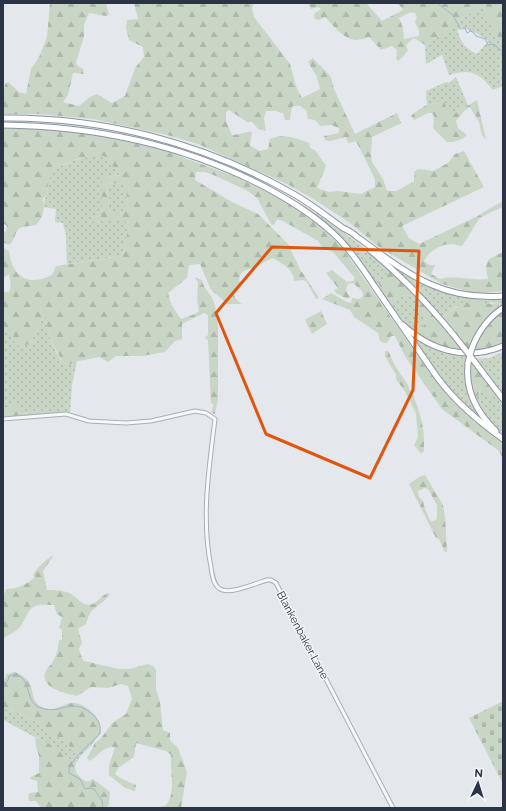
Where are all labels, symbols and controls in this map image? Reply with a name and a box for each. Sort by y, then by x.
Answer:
street label: Blankenbaker Lane [274,589,331,682]
north arrow [458,763,498,803]
text: N [474,767,483,780]

